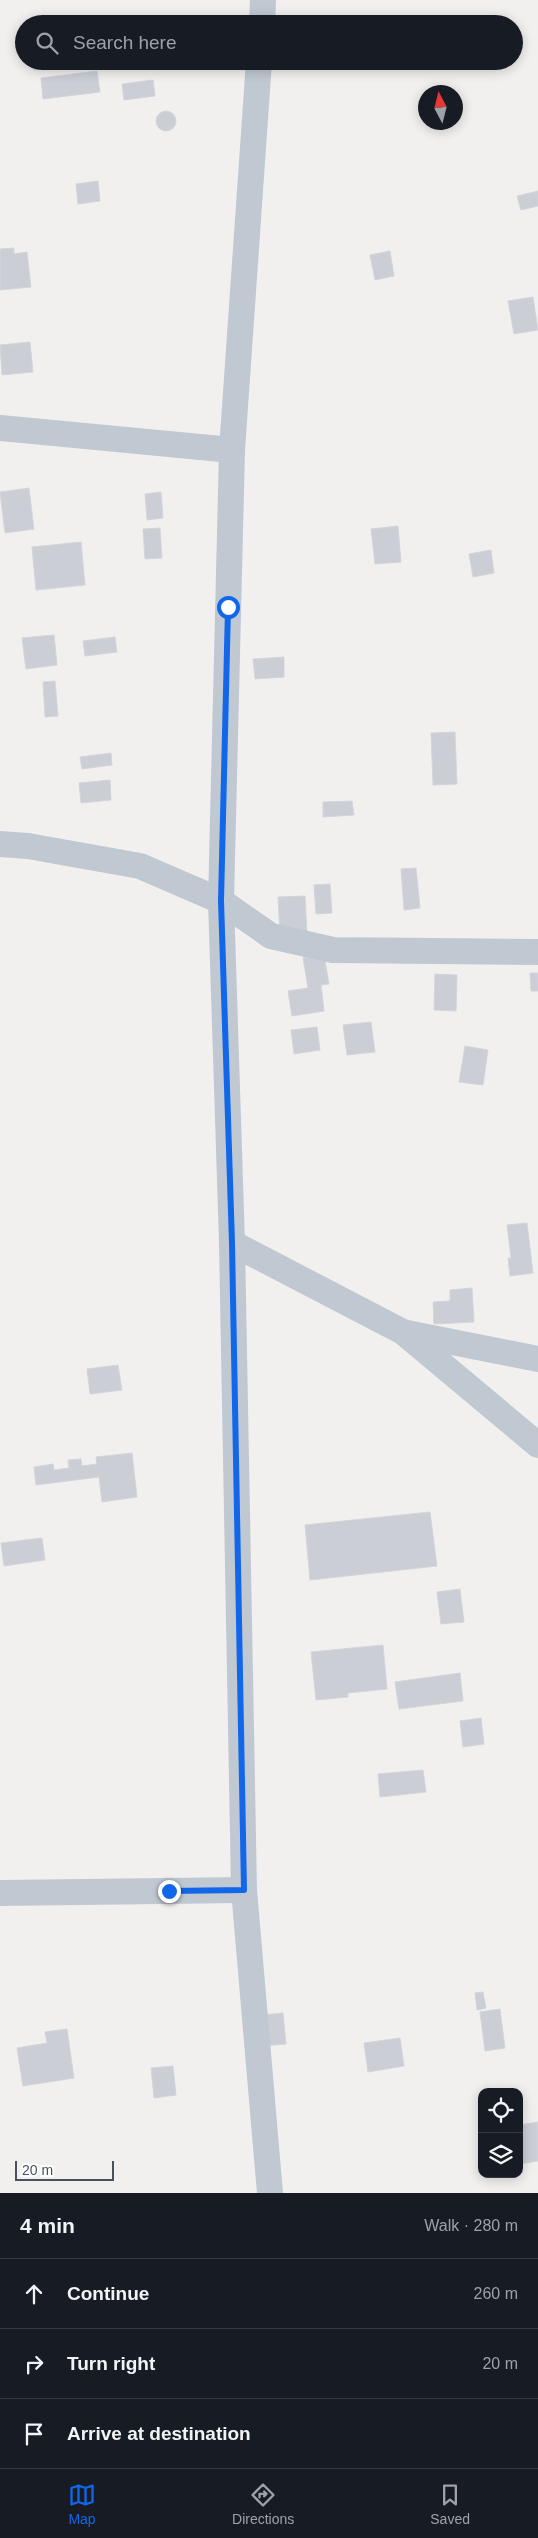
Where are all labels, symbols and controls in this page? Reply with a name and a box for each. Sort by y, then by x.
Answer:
search box [15,15,523,70]
icon: search [33,29,61,57]
text: Search here [73,32,177,53]
north arrow [418,85,463,130]
route start [217,596,240,619]
route end [158,1880,181,1903]
map controls [478,2088,523,2178]
button: locate [478,2088,523,2133]
button: layers [478,2133,523,2178]
scale bar [15,2158,114,2181]
text: 20 m [22,2162,53,2178]
text: 4 min [20,2214,75,2237]
text: Walk · 280 m [424,2217,518,2234]
icon: ahead [20,2280,48,2308]
text: Continue [67,2283,149,2304]
text: 260 m [474,2285,518,2302]
icon: right [20,2350,48,2378]
text: Turn right [67,2353,155,2374]
text: 20 m [482,2355,518,2372]
icon: arrive [20,2420,48,2448]
text: Arrive at destination [67,2423,251,2444]
tab: Map [68,2481,96,2527]
tab: Directions [232,2481,294,2527]
tab: Saved [430,2481,470,2527]

